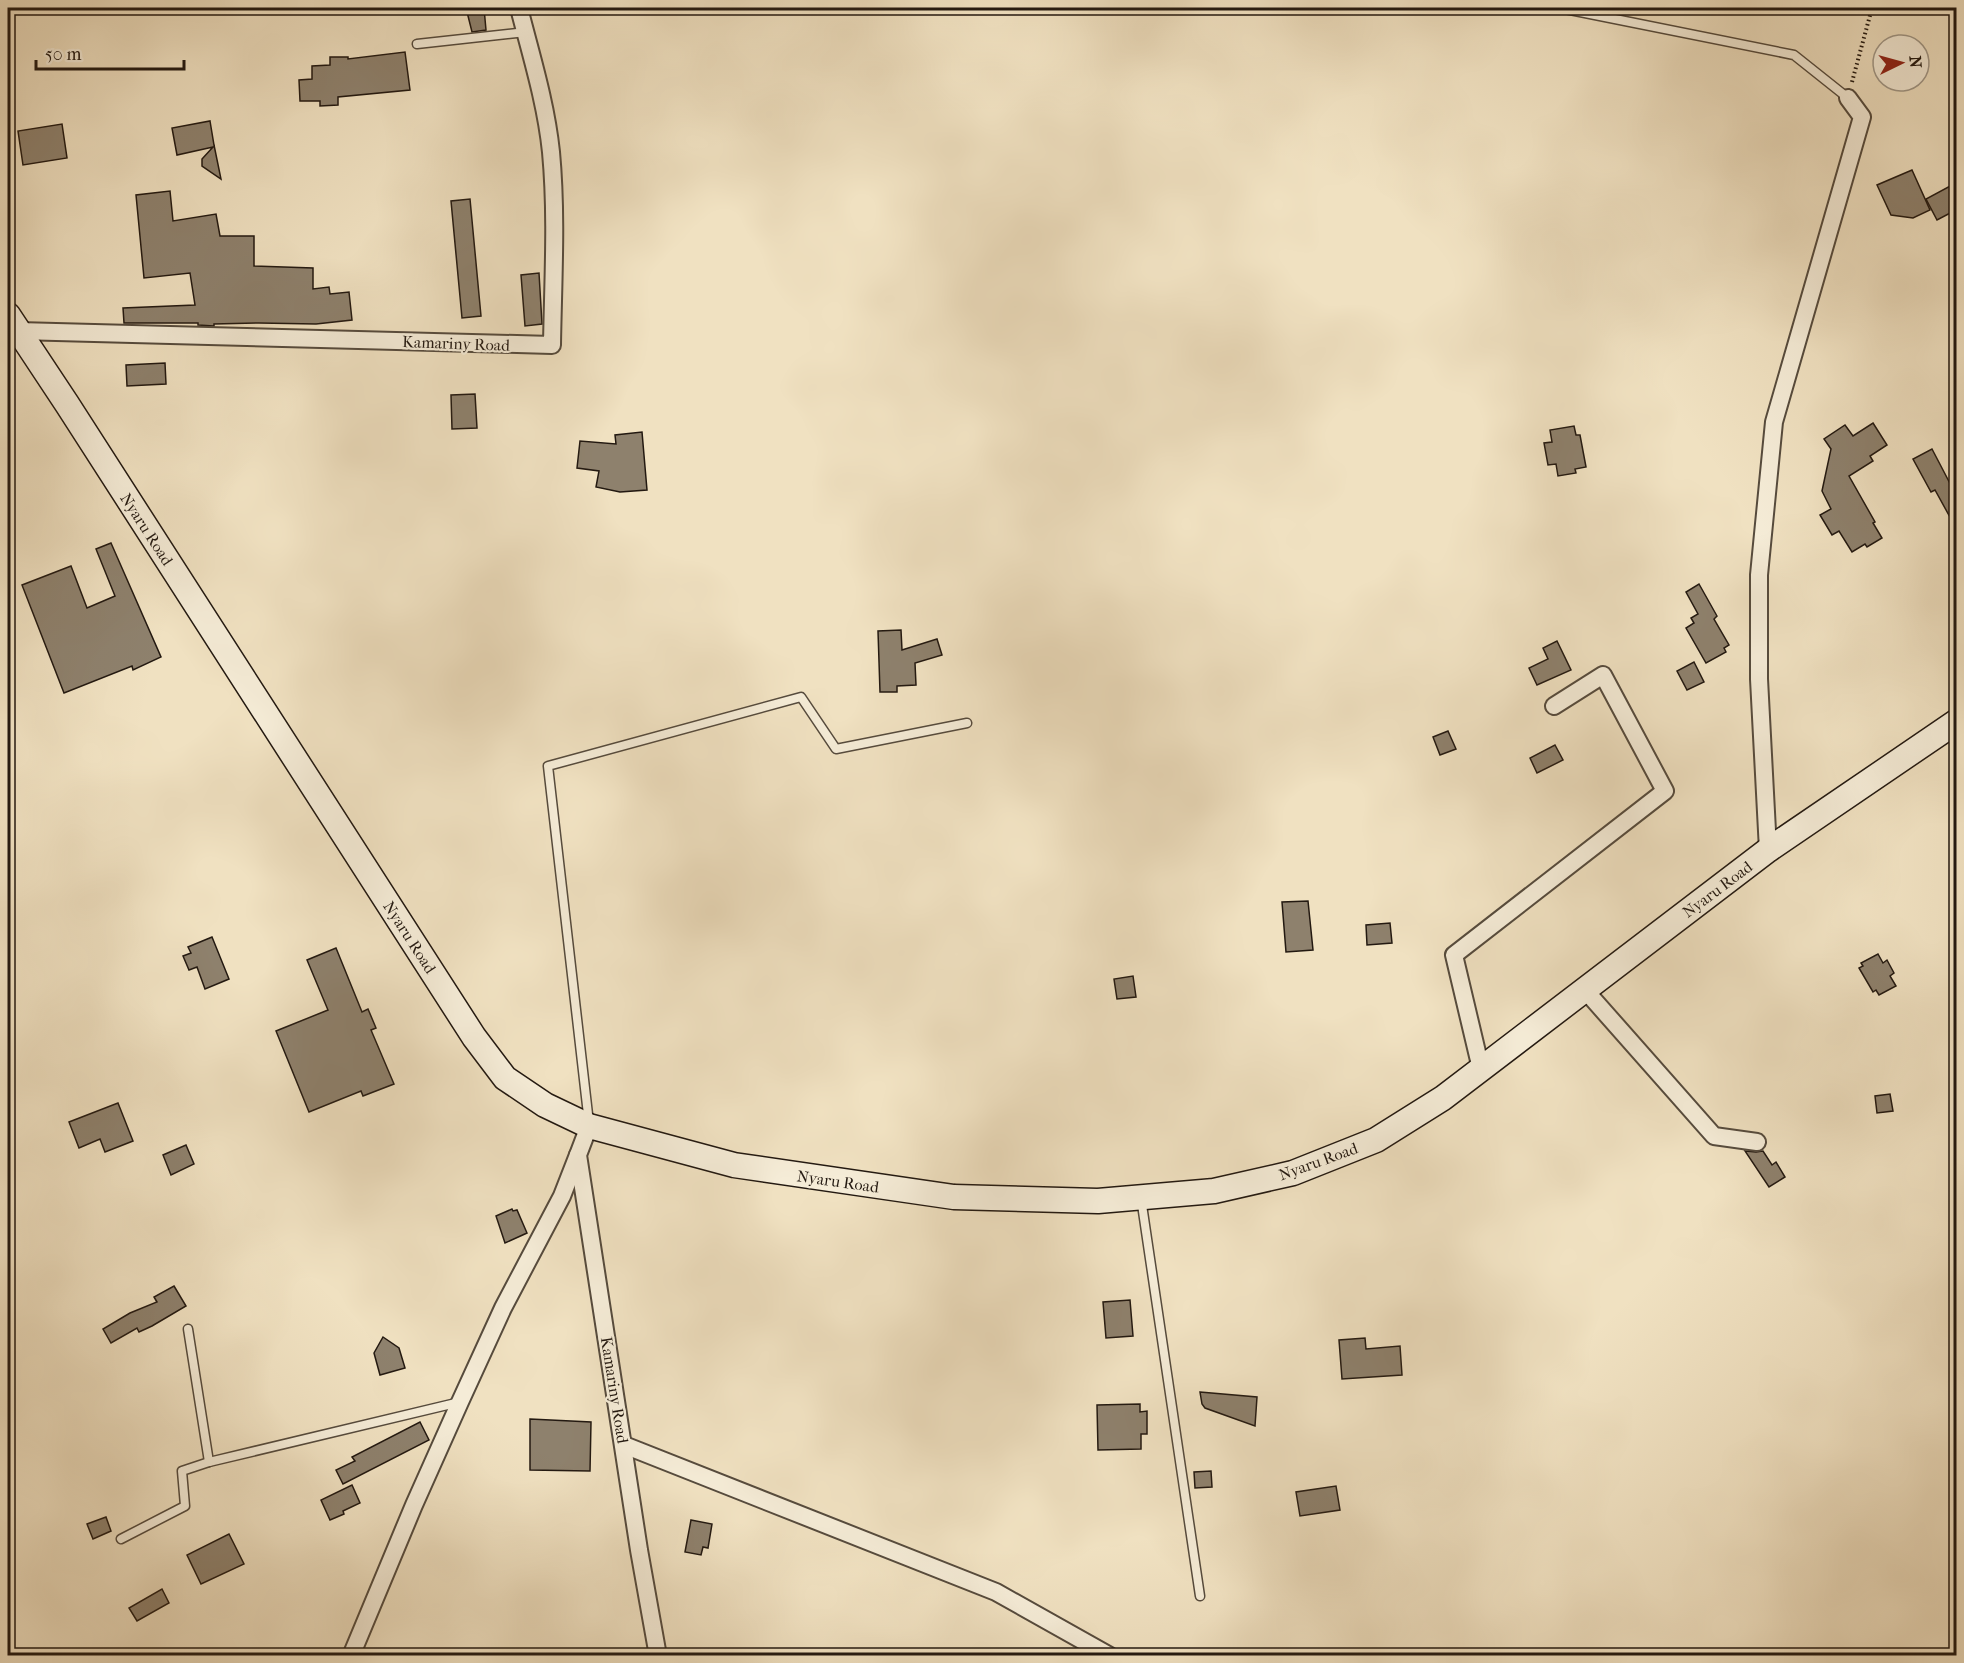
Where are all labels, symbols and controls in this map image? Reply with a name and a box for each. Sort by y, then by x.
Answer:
scale bar [36,33,184,71]
north arrow [1871,33,1931,93]
text: 50 m [45,44,82,65]
text: N [1905,55,1926,69]
street label: Kamariny Road [402,332,510,355]
street label: Nyaru Road [116,490,177,569]
street label: Nyaru Road [1679,857,1756,922]
street label: Nyaru Road [379,898,440,977]
street label: Nyaru Road [1276,1138,1360,1185]
street label: Nyaru Road [796,1166,880,1197]
street label: Kamariny Road [597,1335,632,1445]

